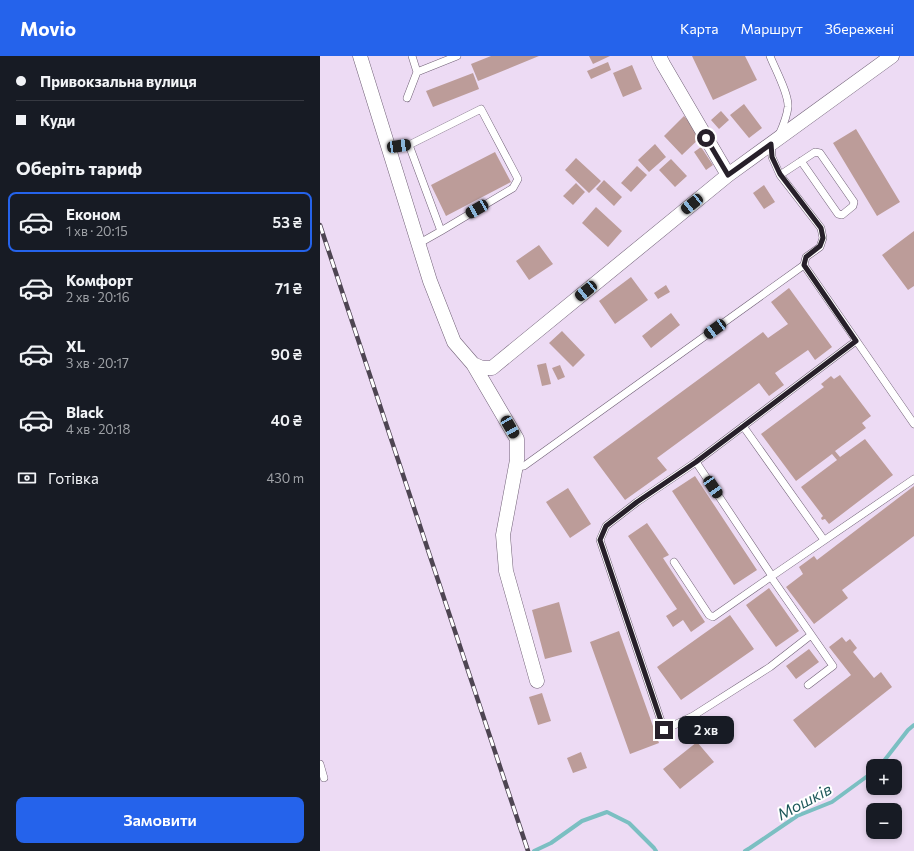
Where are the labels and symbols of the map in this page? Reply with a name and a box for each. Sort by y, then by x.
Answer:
route start [697,129,715,147]
car [386,138,412,154]
car [679,192,705,216]
car [464,198,490,220]
car [573,279,599,303]
car [702,317,728,341]
car [499,414,521,440]
car [701,474,725,500]
callout: 2 хв [678,716,734,744]
route end [655,721,673,739]
water label: Мошків [773,778,835,823]

